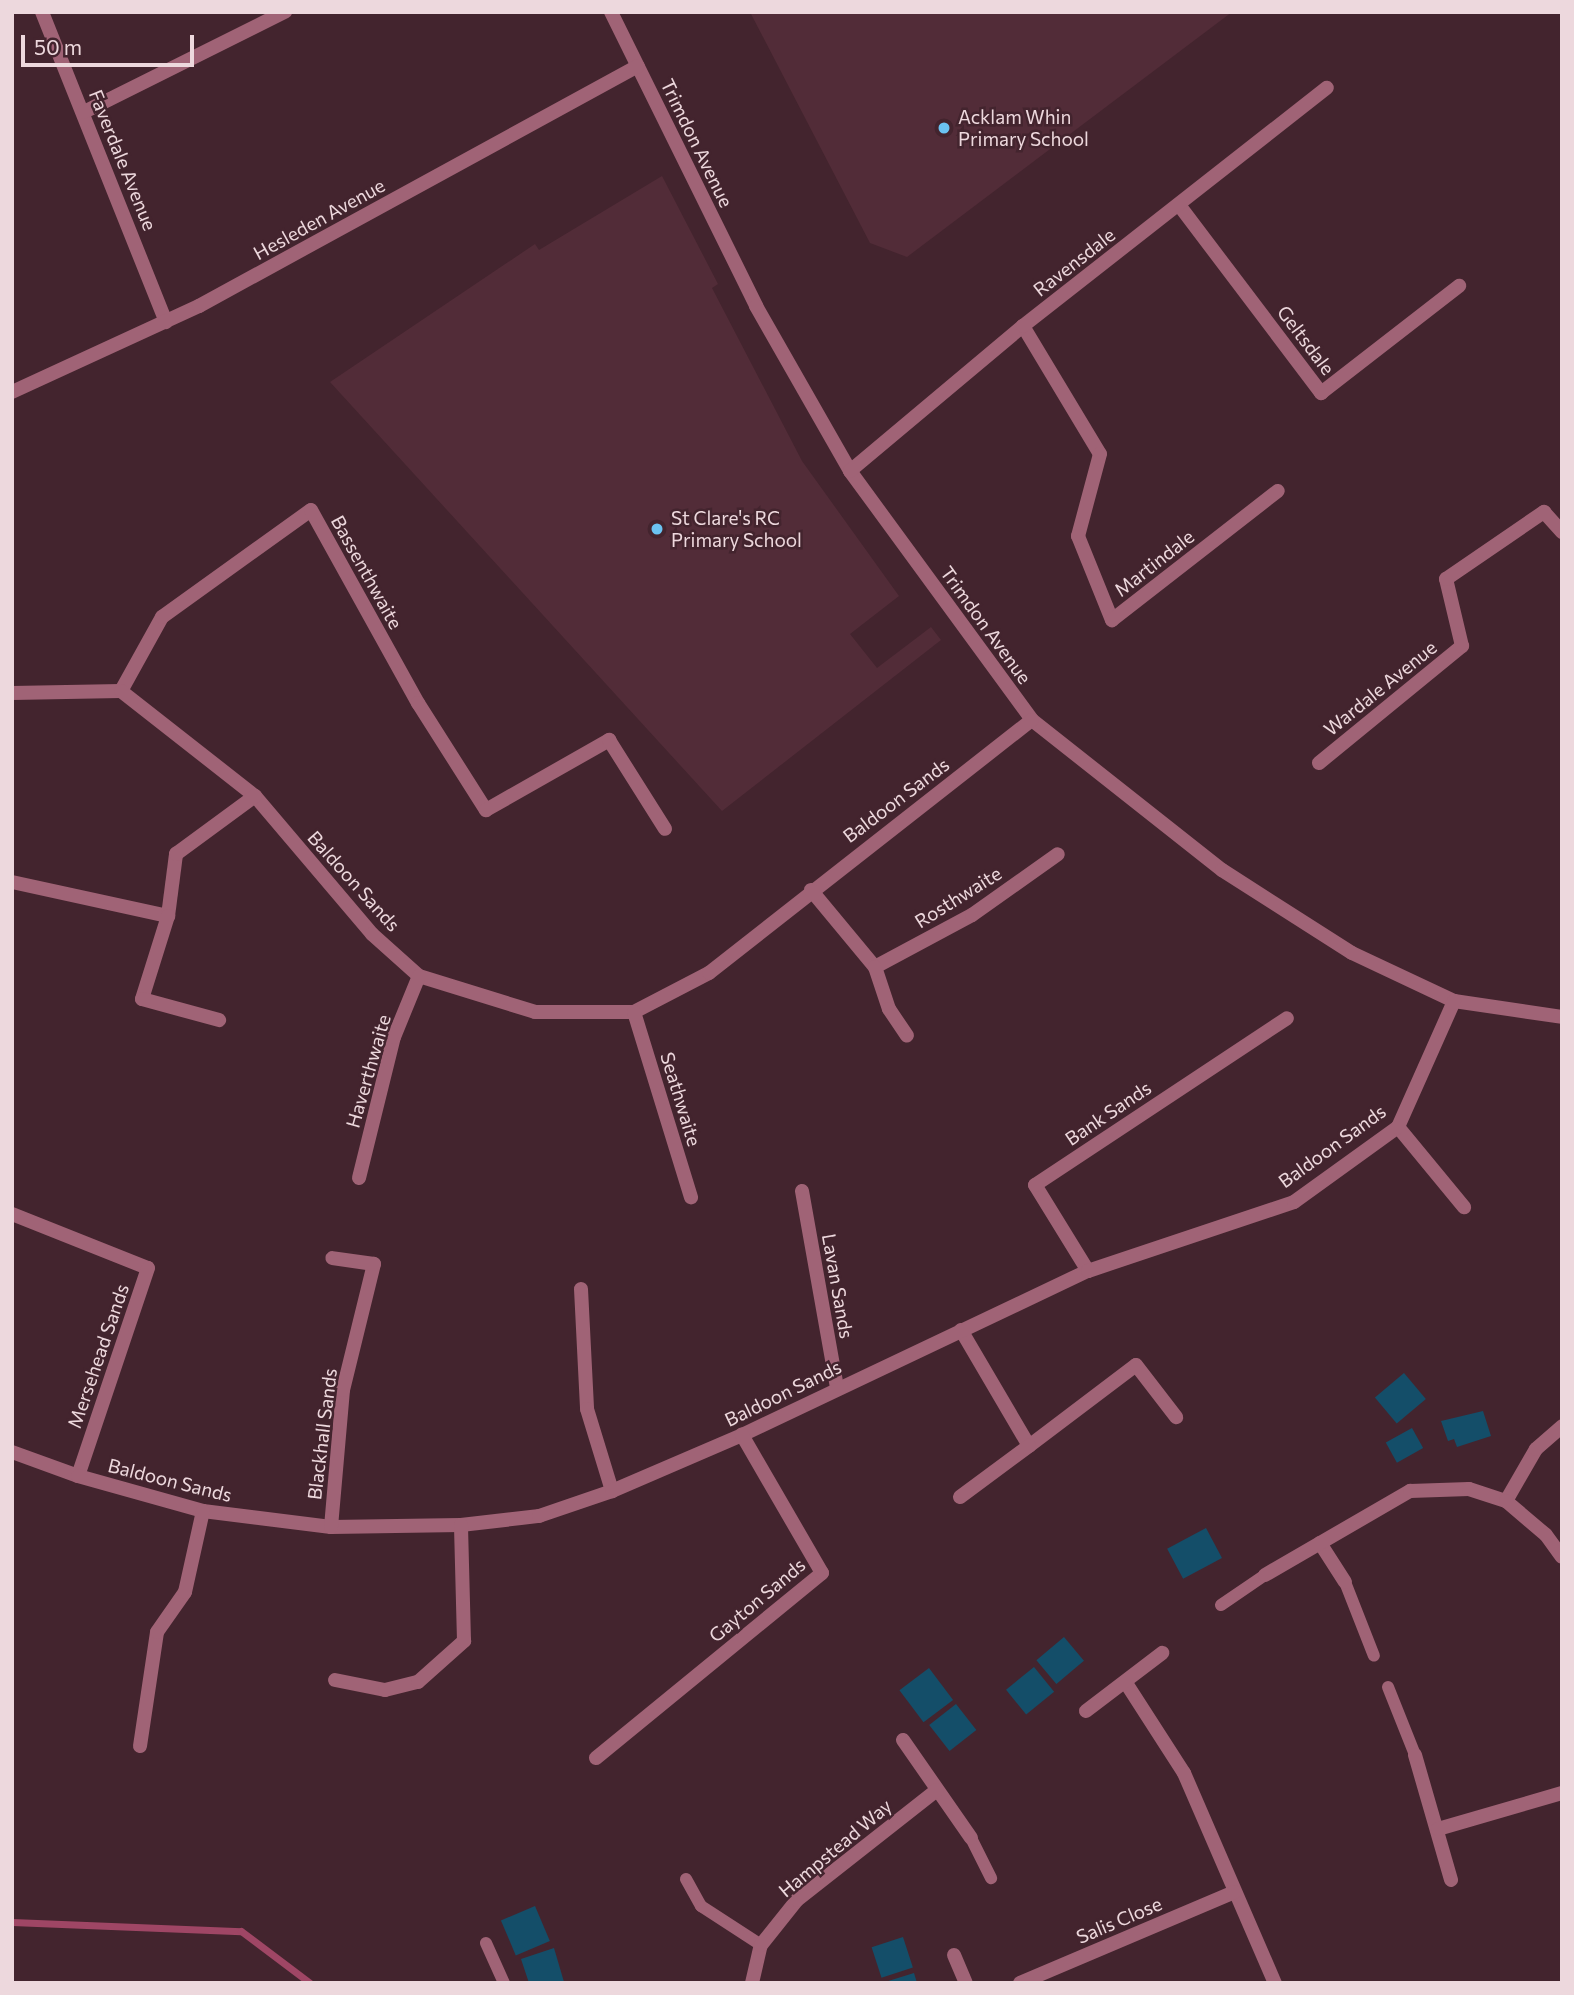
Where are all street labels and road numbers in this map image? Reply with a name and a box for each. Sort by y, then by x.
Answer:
street label: Trimdon Avenue [656,75,738,211]
street label: Faverdale Avenue [84,86,162,234]
street label: Hesleden Avenue [249,173,389,265]
street label: Ravensdale [1029,223,1119,301]
street label: Geltsdale [1273,301,1339,379]
street label: Bassenthwaite [326,511,408,633]
street label: Martindale [1110,525,1198,601]
street label: Trimdon Avenue [936,562,1036,688]
street label: Wardale Avenue [1319,636,1441,740]
street label: Baldoon Sands [838,753,954,847]
street label: Baldoon Sands [303,826,405,936]
street label: Rosthwaite [910,861,1006,933]
street label: Haverthwaite [341,1012,395,1130]
street label: Seathwaite [656,1049,706,1149]
street label: Bank Sands [1061,1076,1155,1150]
street label: Baldoon Sands [1274,1100,1390,1192]
street label: Lavan Sands [818,1232,858,1340]
street label: Mersehead Sands [63,1281,133,1431]
street label: Baldoon Sands [721,1355,845,1431]
street label: Blackhall Sands [303,1367,341,1501]
street label: Baldoon Sands [106,1454,234,1506]
street label: Gayton Sands [704,1553,810,1647]
street label: Hampstead Way [774,1794,896,1902]
street label: Salis Close [1073,1892,1165,1948]

